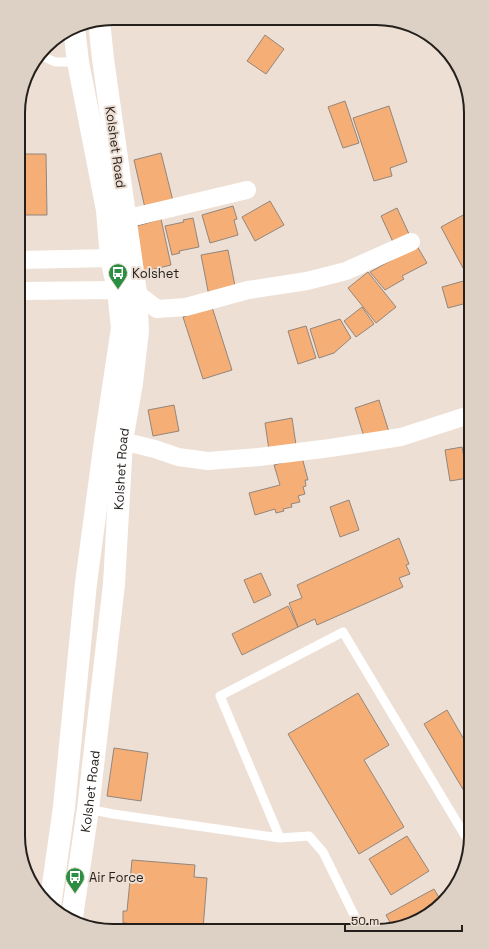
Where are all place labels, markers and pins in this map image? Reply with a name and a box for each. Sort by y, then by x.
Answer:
bus stop icon: Kolshet [107,262,129,290]
place label: Kolshet [132,265,179,282]
bus stop icon: Air Force [64,866,86,894]
place label: Air Force [89,869,144,886]

